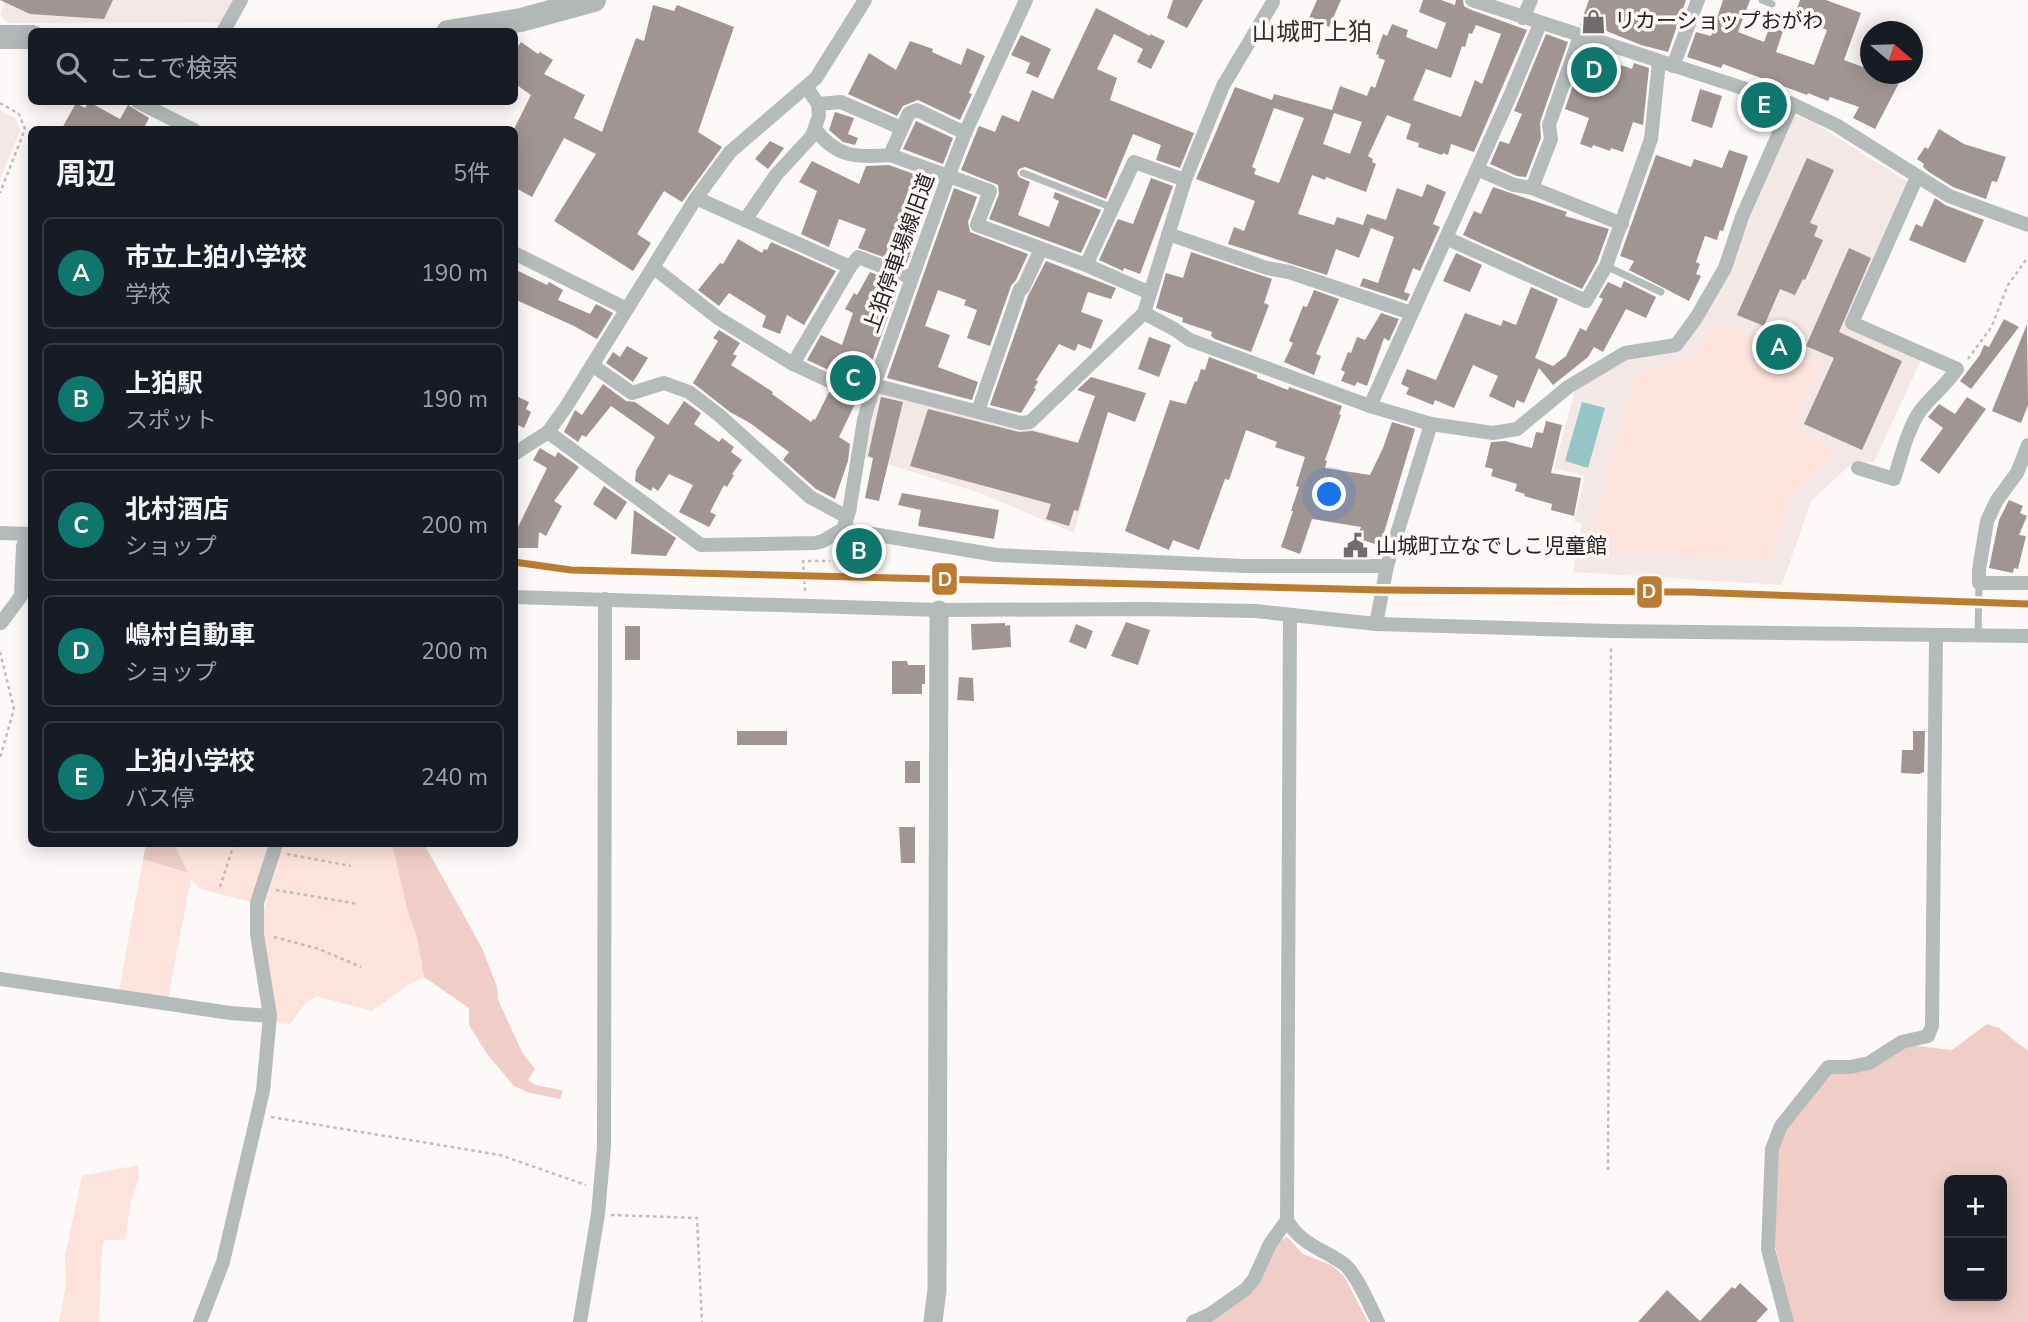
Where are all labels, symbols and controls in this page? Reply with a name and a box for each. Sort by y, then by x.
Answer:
shop icon: リカーショップおがわ [1580,7,1608,35]
place label: リカーショップおがわ [1614,7,1824,35]
district label: 山城町上狛 [1252,16,1372,48]
north arrow [1860,21,1923,84]
search box [28,28,518,105]
pin: D [1571,44,1617,96]
icon: search [52,48,90,86]
text: ここで検索 [108,51,238,86]
pin: E [1741,79,1787,131]
text: 周辺 [56,154,116,195]
text: 5件 [453,158,490,189]
street label: 上狛停車場線旧道 [857,169,941,337]
text: 市立上狛小学校 [125,240,307,275]
text: A [72,258,90,289]
text: 190 m [421,258,488,289]
text: 学校 [125,279,171,310]
pin: A [1756,321,1802,373]
pin: C [830,352,876,404]
text: 上狛駅 [125,366,203,401]
text: B [73,384,89,415]
text: 190 m [421,384,488,415]
text: スポット [125,405,217,436]
your location [1312,477,1346,511]
text: 北村酒店 [125,492,229,527]
text: C [73,510,89,541]
text: 200 m [421,510,488,541]
pin: B [836,525,882,577]
text: ショップ [125,531,217,562]
public building icon: 山城町立なでしこ児童館 [1342,532,1370,560]
place label: 山城町立なでしこ児童館 [1376,532,1607,560]
line badge: D [931,562,958,596]
text: D [938,567,952,593]
line badge: D [1636,575,1663,609]
text: D [1642,579,1656,605]
text: 嶋村自動車 [125,618,255,653]
text: D [72,636,90,667]
text: 200 m [421,636,488,667]
text: ショップ [125,657,217,688]
text: 上狛小学校 [125,744,255,779]
text: E [74,762,88,793]
text: 240 m [421,762,488,793]
text: バス停 [125,783,194,814]
map controls [1944,1175,2007,1301]
button: + [1944,1175,2007,1238]
button: − [1944,1238,2007,1301]

